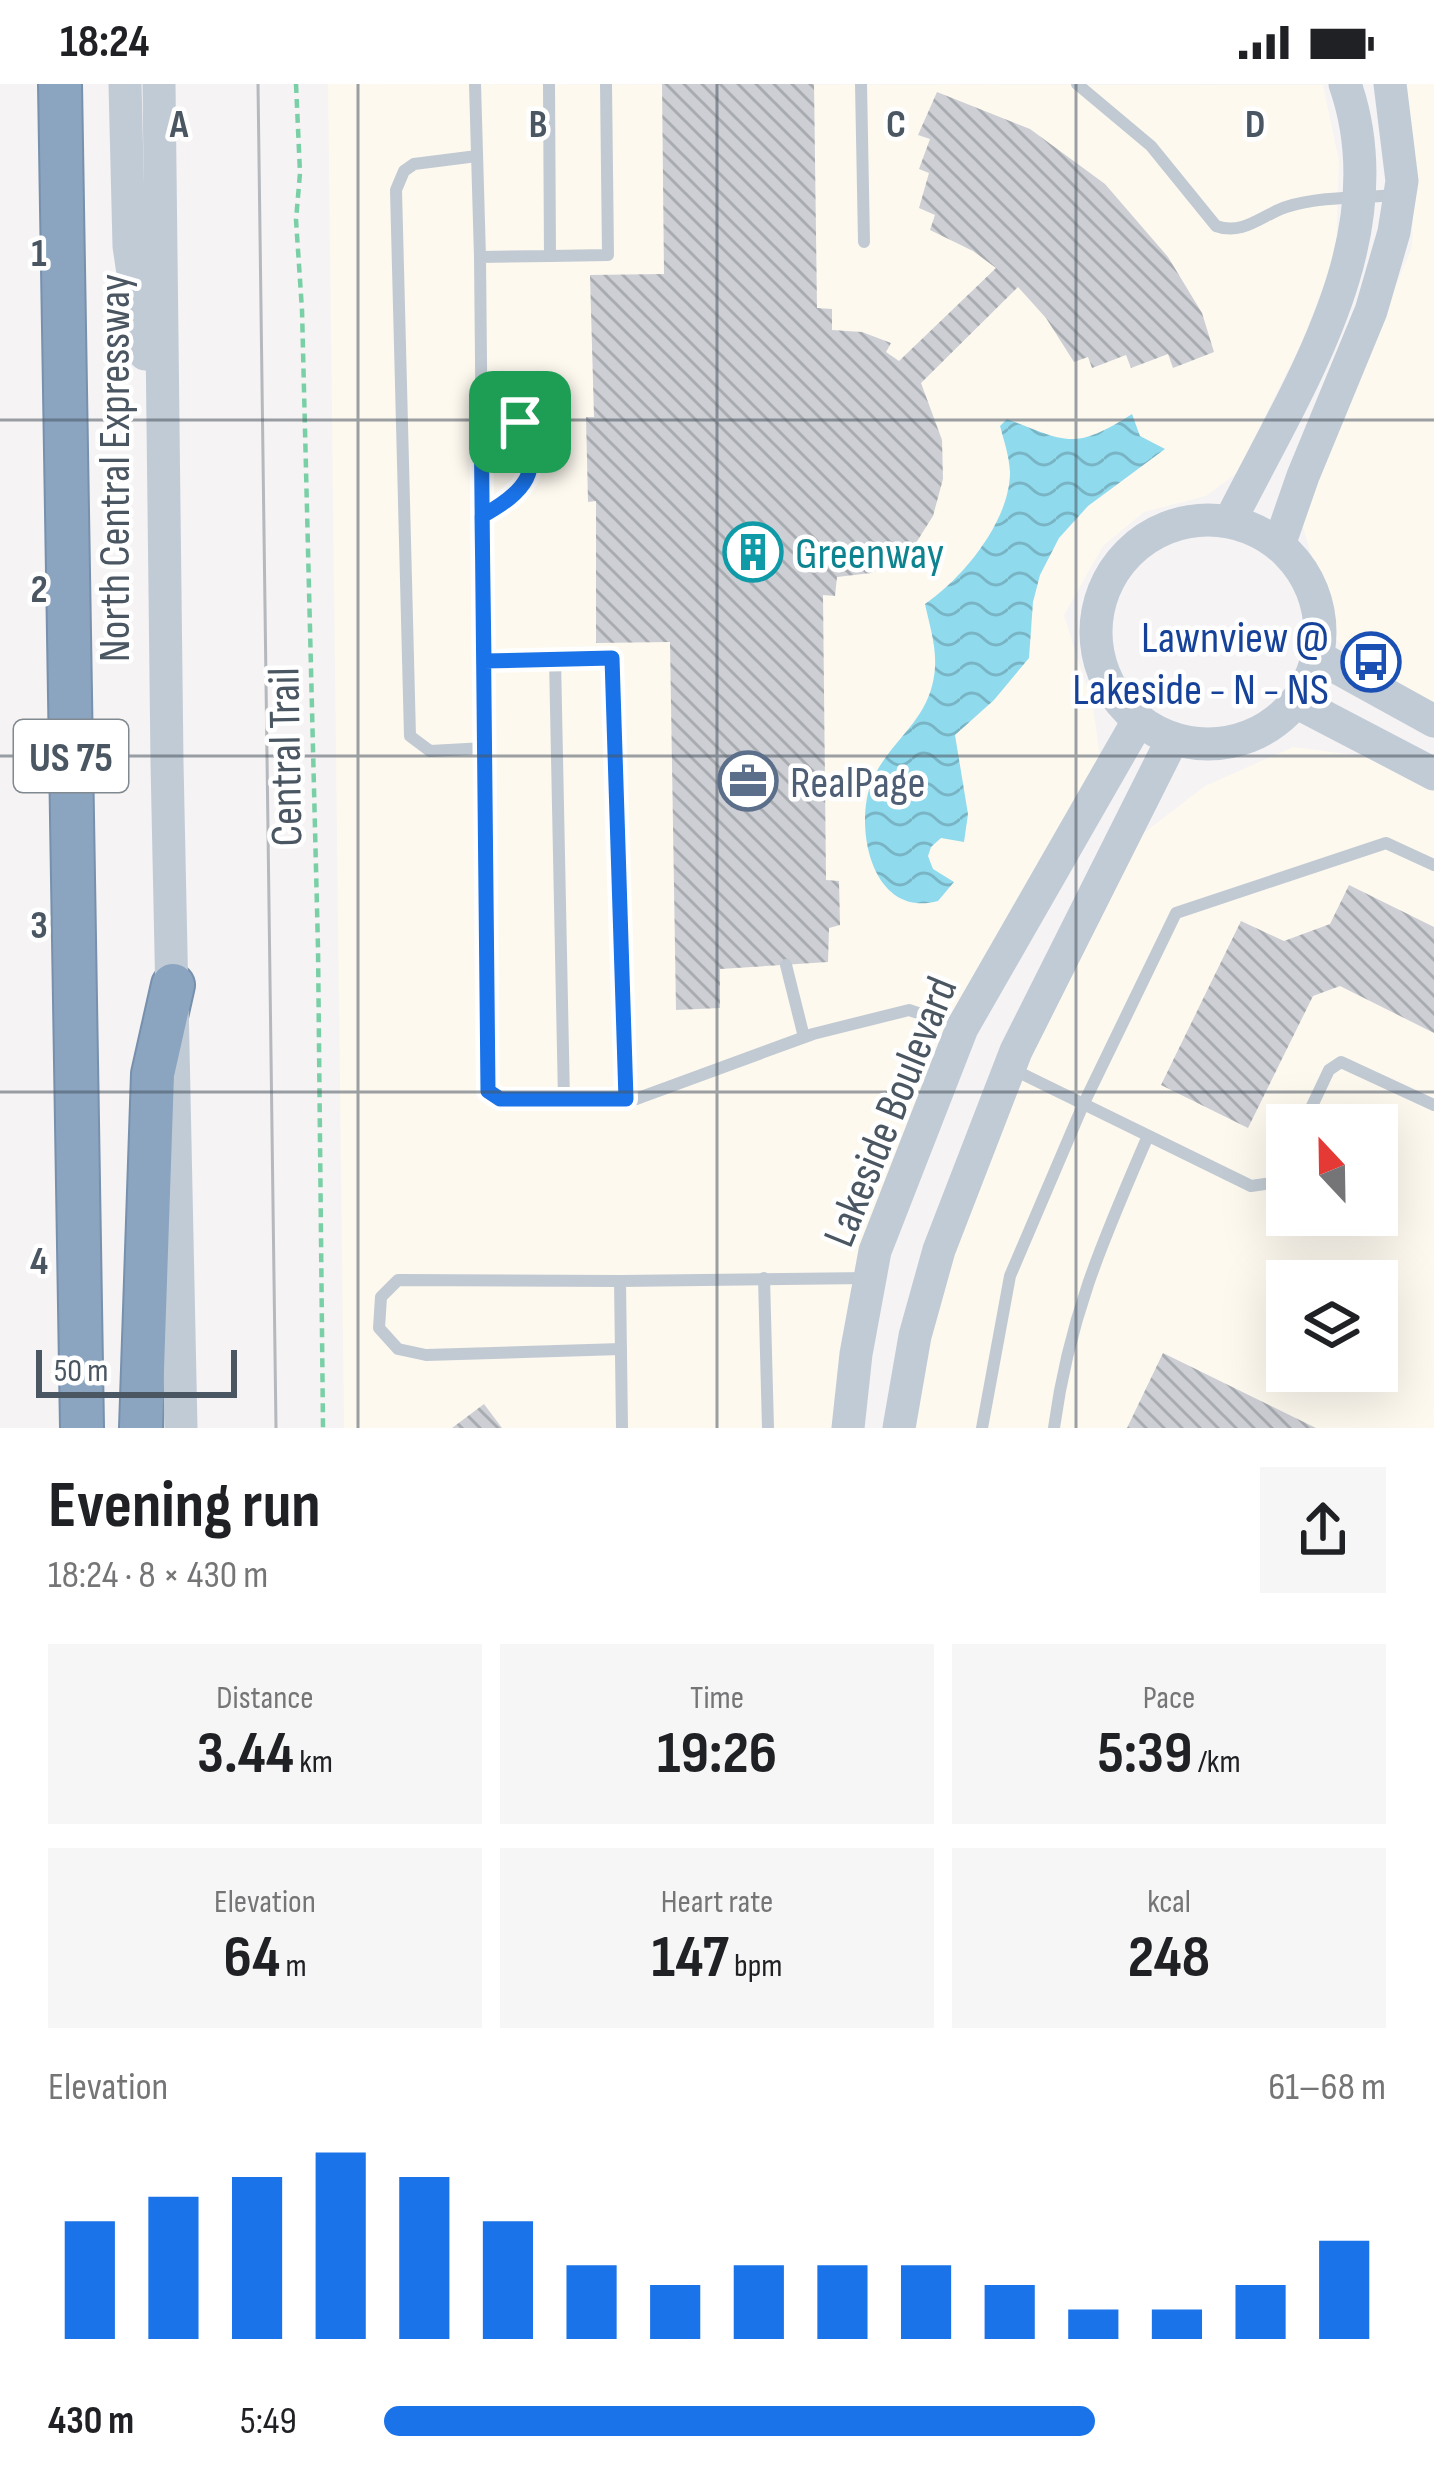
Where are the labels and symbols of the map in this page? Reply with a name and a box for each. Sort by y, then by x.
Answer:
text: A [169,102,189,149]
text: B [529,102,547,149]
text: C [886,102,906,149]
text: D [1245,102,1265,149]
text: 1 [31,231,47,278]
street label: North Central Expressway [88,274,143,662]
pin [469,371,571,473]
building icon: Greenway [722,521,784,583]
place label: Greenway [795,527,944,582]
text: 2 [30,567,48,614]
place label: Lawnview @ Lakeside - N - NS [1072,611,1329,718]
bus stop icon: Lawnview @ Lakeside - N - NS [1340,631,1402,693]
street label: Central Trail [257,667,316,847]
road number: US 75 [14,720,128,792]
office icon: RealPage [717,750,779,812]
place label: RealPage [790,756,926,811]
text: 3 [30,903,48,950]
street label: Lakeside Boulevard [812,969,970,1255]
north arrow [1266,1104,1398,1236]
text: 4 [30,1239,48,1286]
scale bar [36,1344,237,1397]

